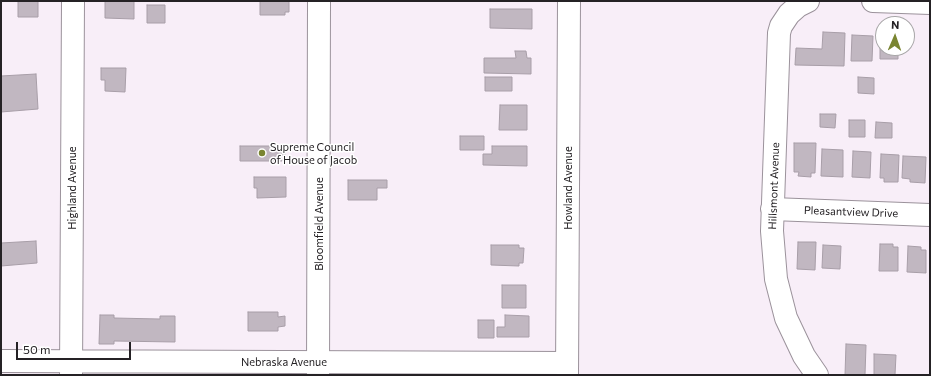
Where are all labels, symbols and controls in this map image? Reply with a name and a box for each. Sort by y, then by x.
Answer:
north arrow [875,16,915,56]
text: N [891,18,900,31]
place label: Supreme Council of House of Jacob [270,140,357,166]
street label: Hillsmont Avenue [766,142,782,230]
street label: Highland Avenue [65,146,79,230]
street label: Howland Avenue [561,146,575,230]
marker: Supreme Council of House of Jacob [257,148,267,158]
street label: Bloomfield Avenue [312,177,326,271]
street label: Pleasantview Drive [804,204,898,220]
scale bar [18,334,133,360]
text: 50 m [23,342,51,356]
street label: Nebraska Avenue [241,355,327,369]

